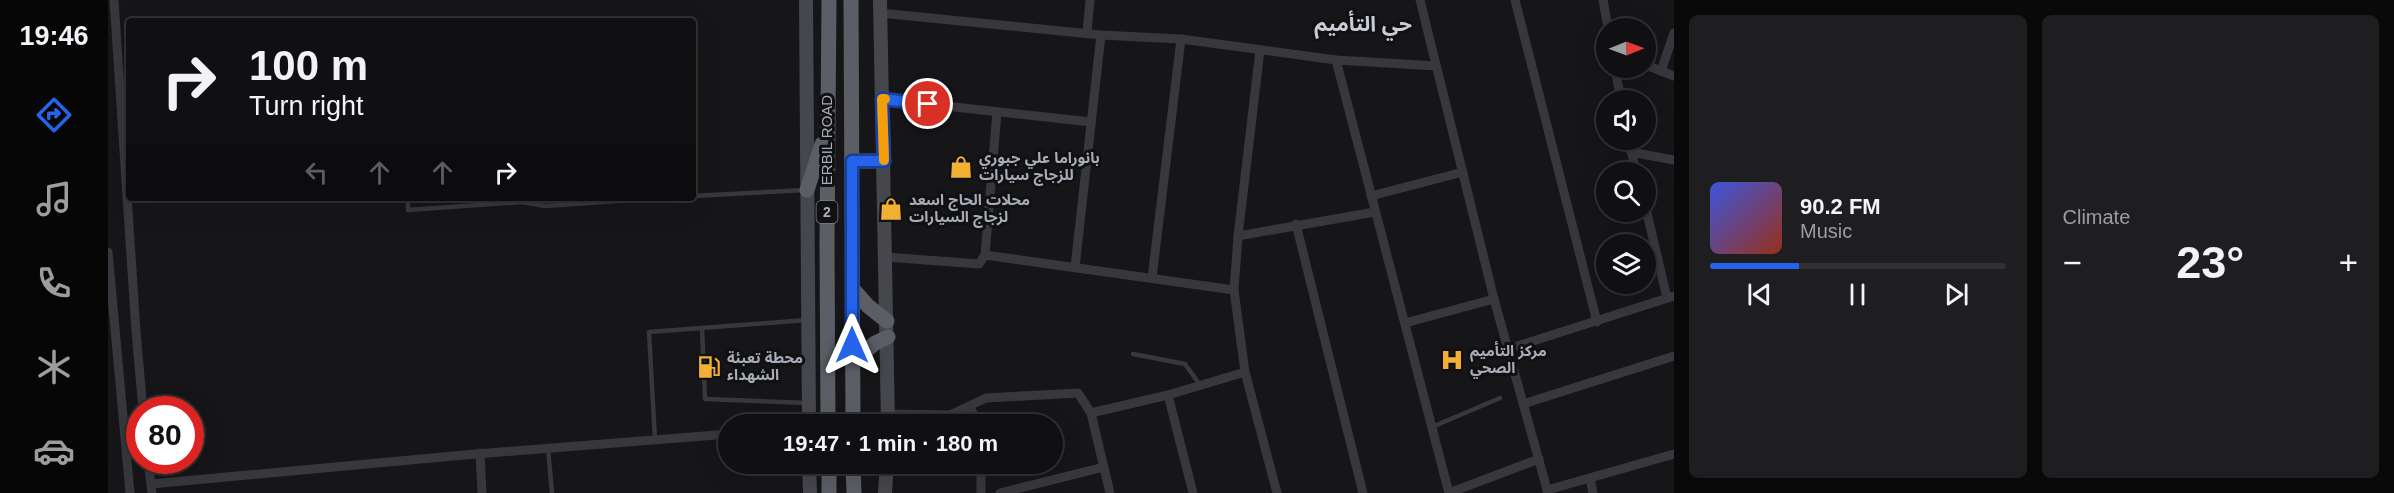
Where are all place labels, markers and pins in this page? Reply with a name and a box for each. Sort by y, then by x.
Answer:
pin [902,78,953,129]
place label: بانوراما علي جبوري للزجاج سيارات [979,149,1100,186]
shop icon: بانوراما علي جبوري للزجاج سيارات [948,154,974,180]
place label: محلات الحاج اسعد لزجاج السيارات [909,191,1030,228]
shop icon: محلات الحاج اسعد لزجاج السيارات [878,196,904,222]
place label: مركز التأميم الصحي [1470,341,1547,379]
hospital icon: مركز التأميم الصحي [1439,347,1465,373]
place label: محطة تعبئة الشهداء [727,349,803,384]
fuel station icon: محطة تعبئة الشهداء [696,354,722,380]

